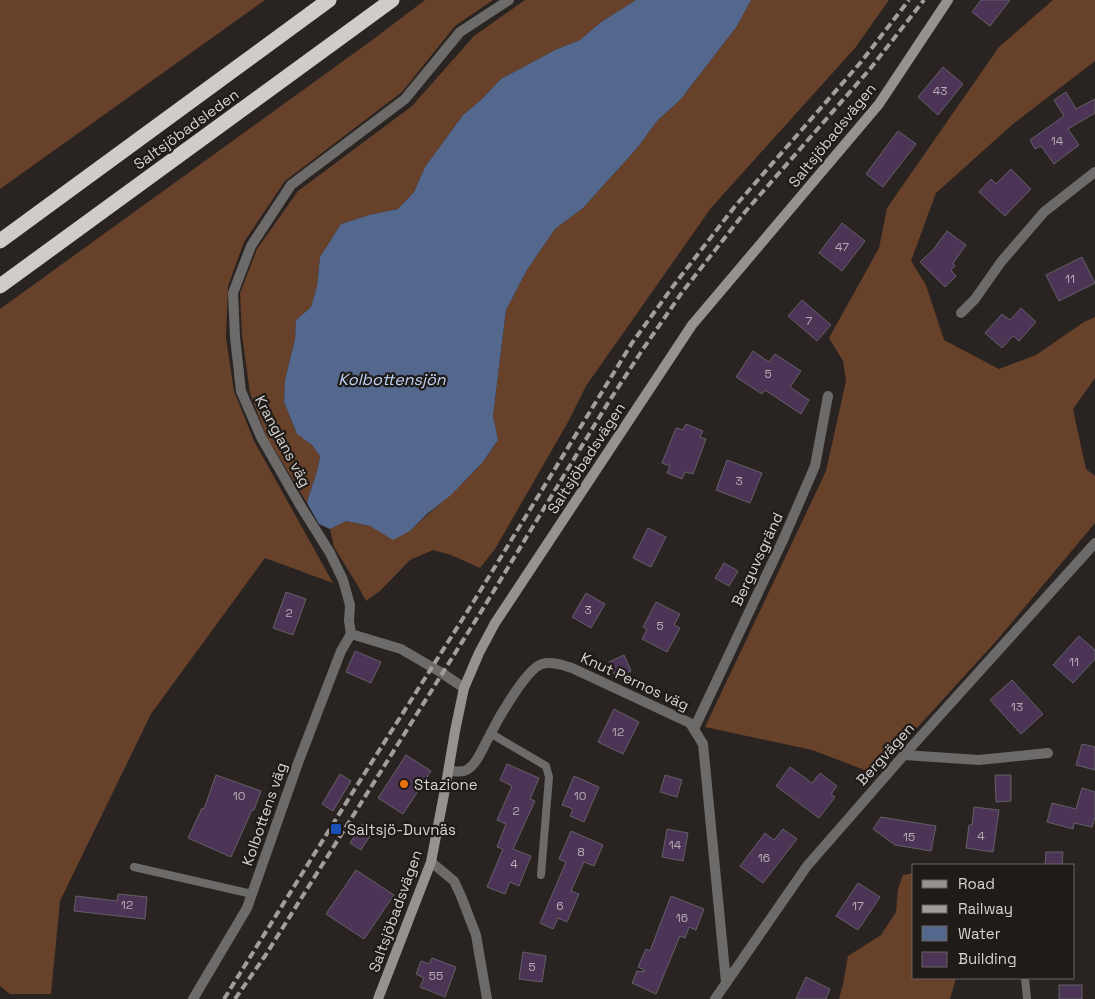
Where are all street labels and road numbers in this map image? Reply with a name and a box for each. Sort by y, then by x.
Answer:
street label: Saltsjöbadsvägen [784,79,880,191]
street label: Saltsjöbadsleden [130,85,242,173]
street label: Kranglans väg [251,392,315,490]
street label: Saltsjöbadsvägen [543,399,629,517]
street label: Berguvsgränd [727,509,787,609]
street label: Knut Pernos väg [578,648,692,714]
street label: Bergvägen [852,719,918,789]
street label: Kolbottens väg [237,760,291,868]
street label: Saltsjöbadsvägen [364,847,426,975]

